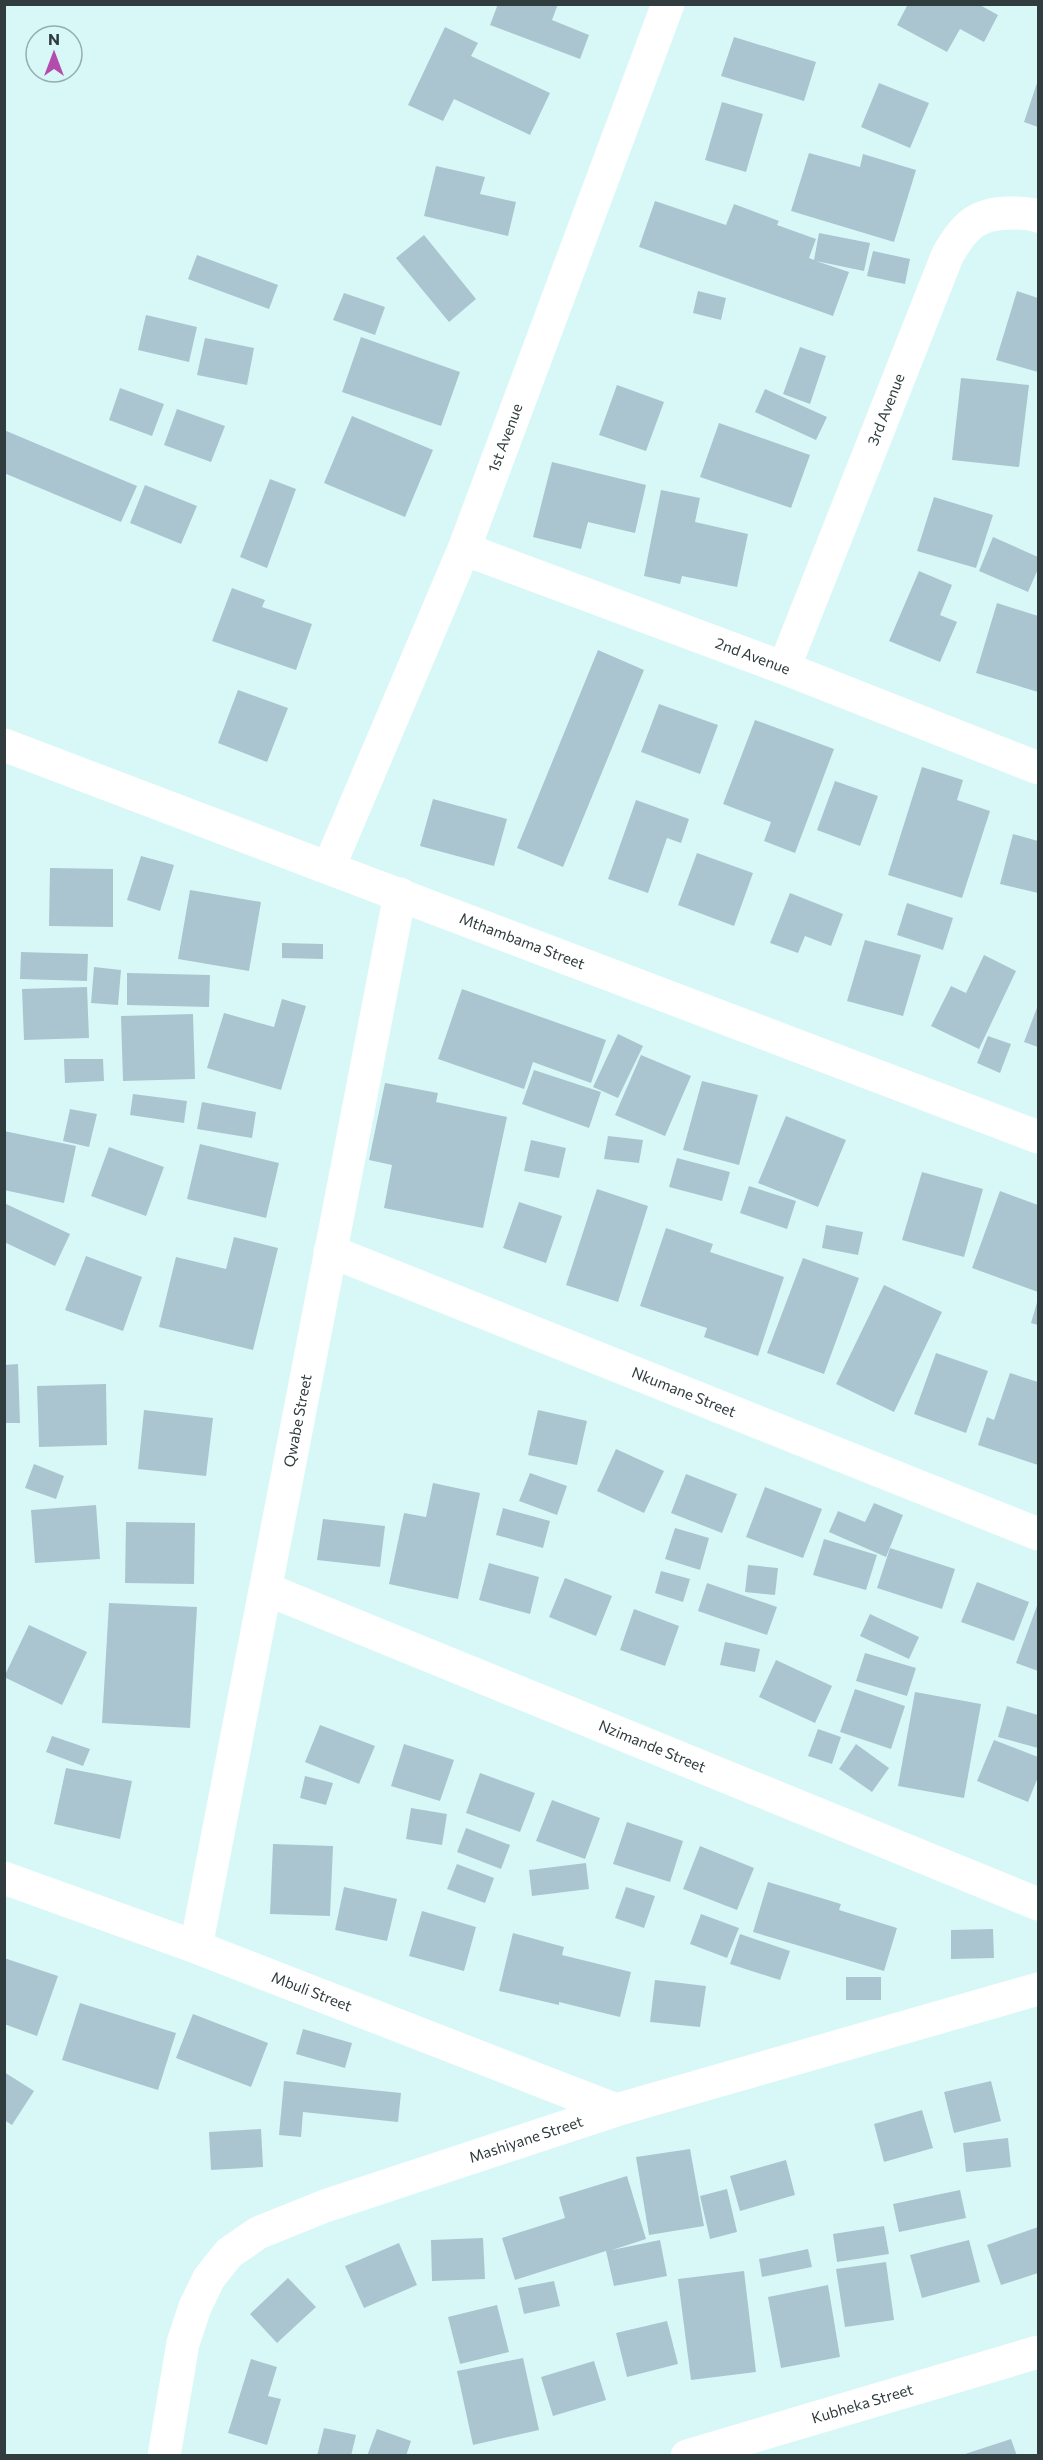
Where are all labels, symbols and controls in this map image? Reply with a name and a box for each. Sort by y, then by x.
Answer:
north arrow [24,24,84,84]
text: N [48,29,60,48]
street label: 3rd Avenue [863,370,908,448]
street label: 1st Avenue [484,401,526,475]
street label: 2nd Avenue [713,633,793,678]
street label: Mthambama Street [457,909,588,972]
street label: Nkumane Street [629,1363,739,1420]
street label: Qwabe Street [279,1373,315,1468]
street label: Nzimande Street [596,1716,709,1776]
street label: Mbuli Street [269,1967,355,2015]
street label: Mashiyane Street [467,2112,585,2166]
street label: Kubheka Street [809,2380,915,2427]

